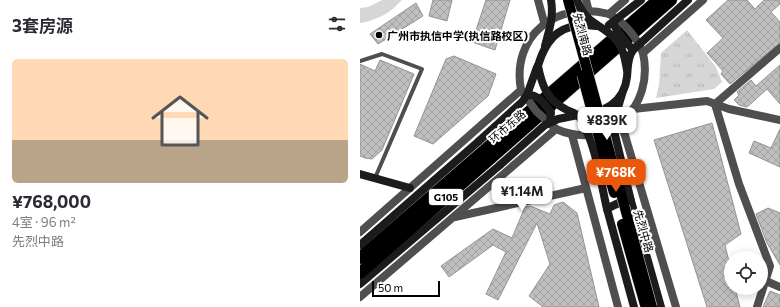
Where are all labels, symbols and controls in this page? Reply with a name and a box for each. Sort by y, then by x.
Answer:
street label: 先烈南路 [571,11,595,57]
icon: filters [326,13,348,35]
text: 3套房源 [12,15,73,36]
place label: 广州市执信中学(执信路校区) [387,29,529,42]
marker: 广州市执信中学(执信路校区) [374,30,384,40]
icon: home [144,85,216,157]
street label: 环市东路 [486,107,528,145]
pin: ¥839K [579,107,635,141]
text: ¥839K [587,112,627,128]
pin: ¥768K [588,159,644,193]
text: ¥768K [596,164,636,180]
pin: ¥1.14M [489,178,555,212]
text: ¥1.14M [500,183,544,199]
road number: G105 [429,189,463,205]
text: ¥768,000 [12,191,91,212]
street label: 先烈中路 [632,208,656,254]
text: 4室 · 96 m² [12,214,76,230]
text: 先烈中路 [12,233,64,249]
map controls [724,251,768,295]
button: locate [724,251,768,295]
scale bar [372,279,440,298]
text: 50 m [378,281,403,294]

